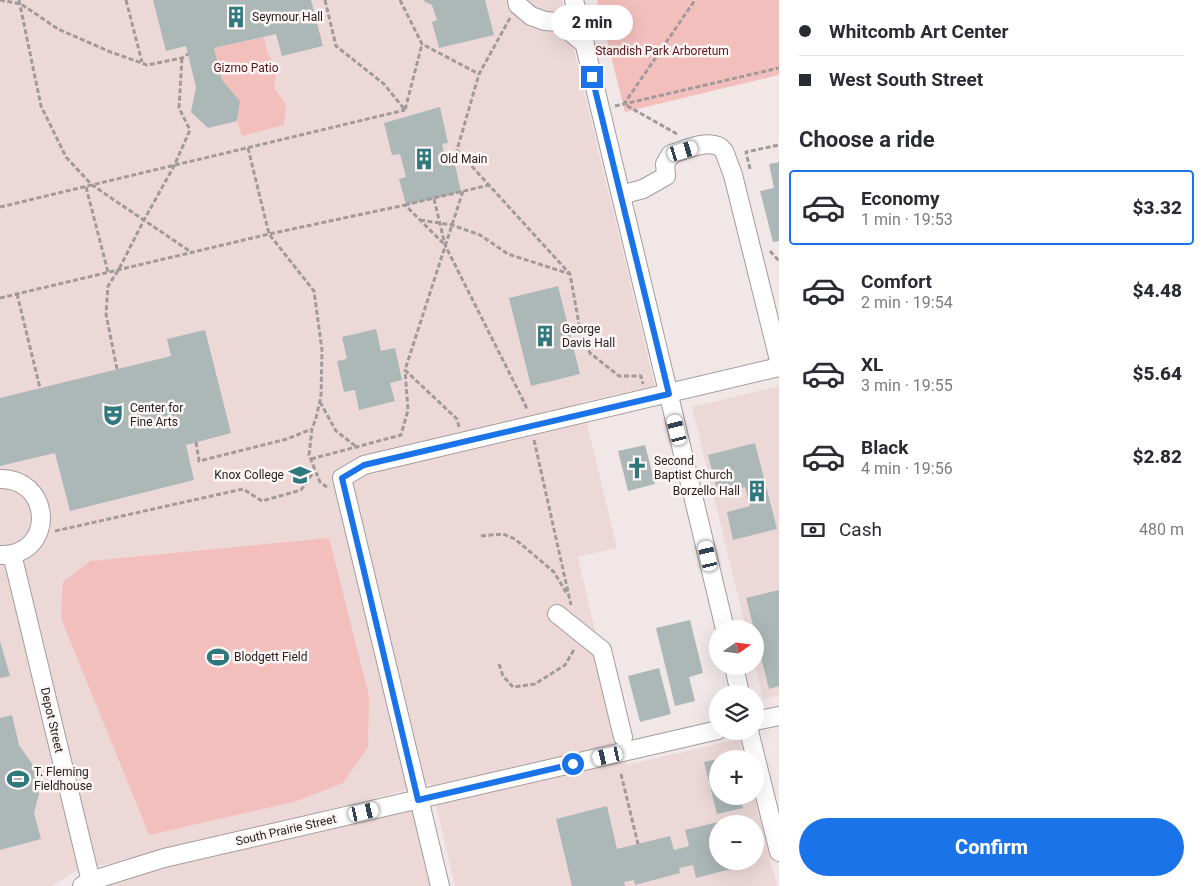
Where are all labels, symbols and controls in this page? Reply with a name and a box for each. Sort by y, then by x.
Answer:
building icon: Seymour Hall [223,4,249,30]
callout: 2 min [551,5,633,40]
place label: Seymour Hall [252,10,323,24]
text: 2 min [572,13,612,32]
text: Whitcomb Art Center [829,20,1009,43]
park label: Standish Park Arboretum [595,44,729,58]
park label: Gizmo Patio [213,61,279,75]
route end [581,66,603,88]
text: West South Street [829,68,983,91]
text: Choose a ride [799,127,935,152]
car [666,139,699,163]
building icon: Old Main [411,146,437,172]
place label: Old Main [440,152,487,166]
icon: car [801,185,846,230]
text: Economy [861,187,940,210]
text: $3.32 [1133,196,1182,219]
text: 1 min · 19:53 [861,210,953,229]
icon: car [801,268,846,313]
text: Comfort [861,270,932,293]
text: $4.48 [1133,279,1182,302]
text: 2 min · 19:54 [861,293,953,312]
place label: George Davis Hall [562,322,615,350]
building icon: George Davis Hall [532,323,558,349]
icon: car [801,351,846,396]
text: XL [861,353,883,376]
text: $5.64 [1133,362,1182,385]
text: 3 min · 19:55 [861,376,953,395]
place label: Center for Fine Arts [130,401,183,429]
theatre icon: Center for Fine Arts [100,402,126,428]
car [666,414,687,446]
icon: car [801,434,846,479]
text: Black [861,436,908,459]
text: $2.82 [1133,445,1182,468]
place label: Second Baptist Church [654,454,733,482]
church icon: Second Baptist Church [624,455,650,481]
text: 4 min · 19:56 [861,459,953,478]
school or university icon: Knox College [287,462,313,488]
place label: Knox College [214,468,284,482]
building icon: Borzello Hall [744,478,770,504]
place label: Borzello Hall [673,484,740,498]
icon: cash [799,516,827,544]
text: Cash [839,518,882,541]
text: 480 m [1139,520,1184,539]
car [697,540,718,572]
north arrow [709,620,764,675]
map controls [709,620,764,870]
sports icon: Blodgett Field [205,644,231,670]
place label: Blodgett Field [234,650,308,664]
button: layers [709,685,764,740]
street label: Depot Street [38,686,66,754]
car [591,745,624,767]
button: + [709,750,764,805]
route start [562,753,584,775]
place label: T. Fleming Fieldhouse [34,765,92,793]
sports icon: T. Fleming Fieldhouse [5,766,31,792]
car [347,801,380,823]
street label: South Prairie Street [234,812,338,848]
button: − [709,815,764,870]
button: Confirm [799,818,1184,876]

